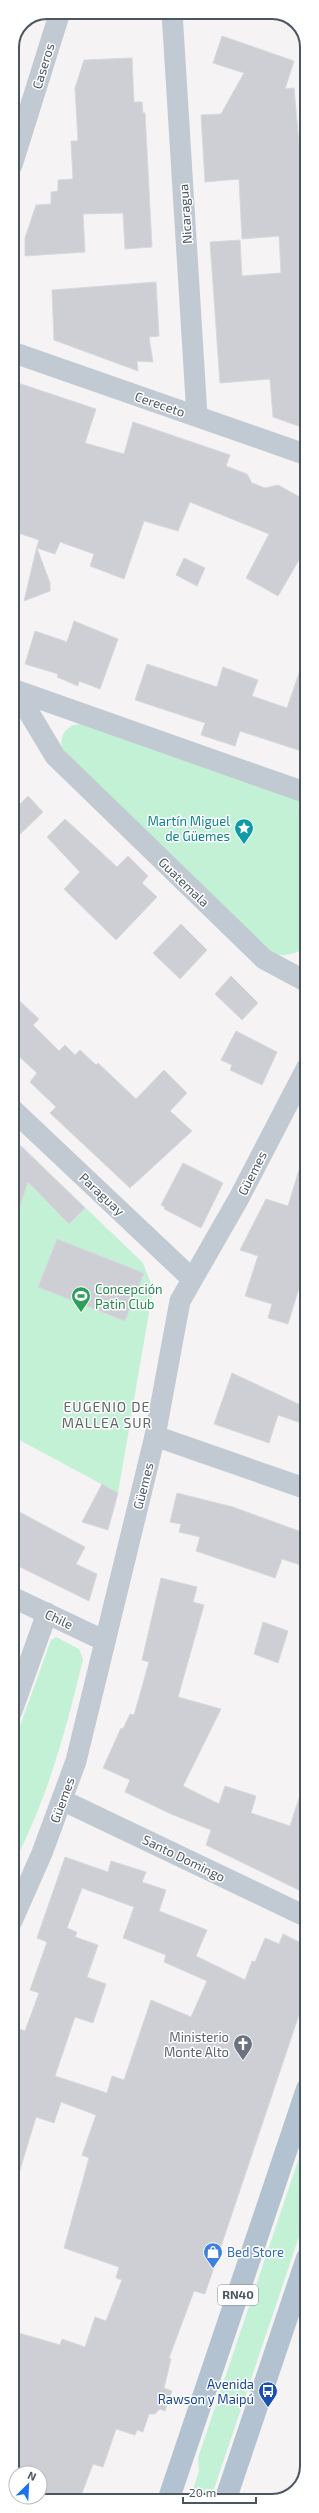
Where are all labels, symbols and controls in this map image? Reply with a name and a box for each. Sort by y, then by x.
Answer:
street label: Caseros [28,41,58,91]
street label: Nicaragua [175,183,195,245]
street label: Cereceto [133,388,187,420]
place label: Martín Miguel de Güemes [147,813,230,844]
place icon: Martín Miguel de Güemes [233,817,255,845]
street label: Guatemala [155,854,213,910]
street label: Güemes [234,1148,270,1198]
street label: Paraguay [76,1169,128,1219]
place label: Concepción Patin Club [95,1281,163,1312]
sports icon: Concepción Patin Club [70,1285,92,1313]
district label: EUGENIO DE MALLEA SUR [62,1398,152,1431]
street label: Güemes [129,1461,157,1511]
street label: Chile [42,1606,76,1632]
street label: Güemes [46,1775,78,1825]
street label: Santo Domingo [140,1831,228,1885]
place label: Ministerio Monte Alto [164,2029,229,2060]
church icon: Ministerio Monte Alto [232,2033,254,2061]
shop icon: Bed Store [202,2241,224,2269]
place label: Bed Store [227,2244,284,2260]
road number: RN40 [218,2285,258,2305]
place label: Avenida Rawson y Maipú [158,2376,254,2407]
bus stop icon: Avenida Rawson y Maipú [257,2380,279,2408]
north arrow [8,2465,48,2505]
text: N [26,2468,39,2483]
scale bar [183,2479,256,2505]
text: 20 m [189,2485,216,2499]

